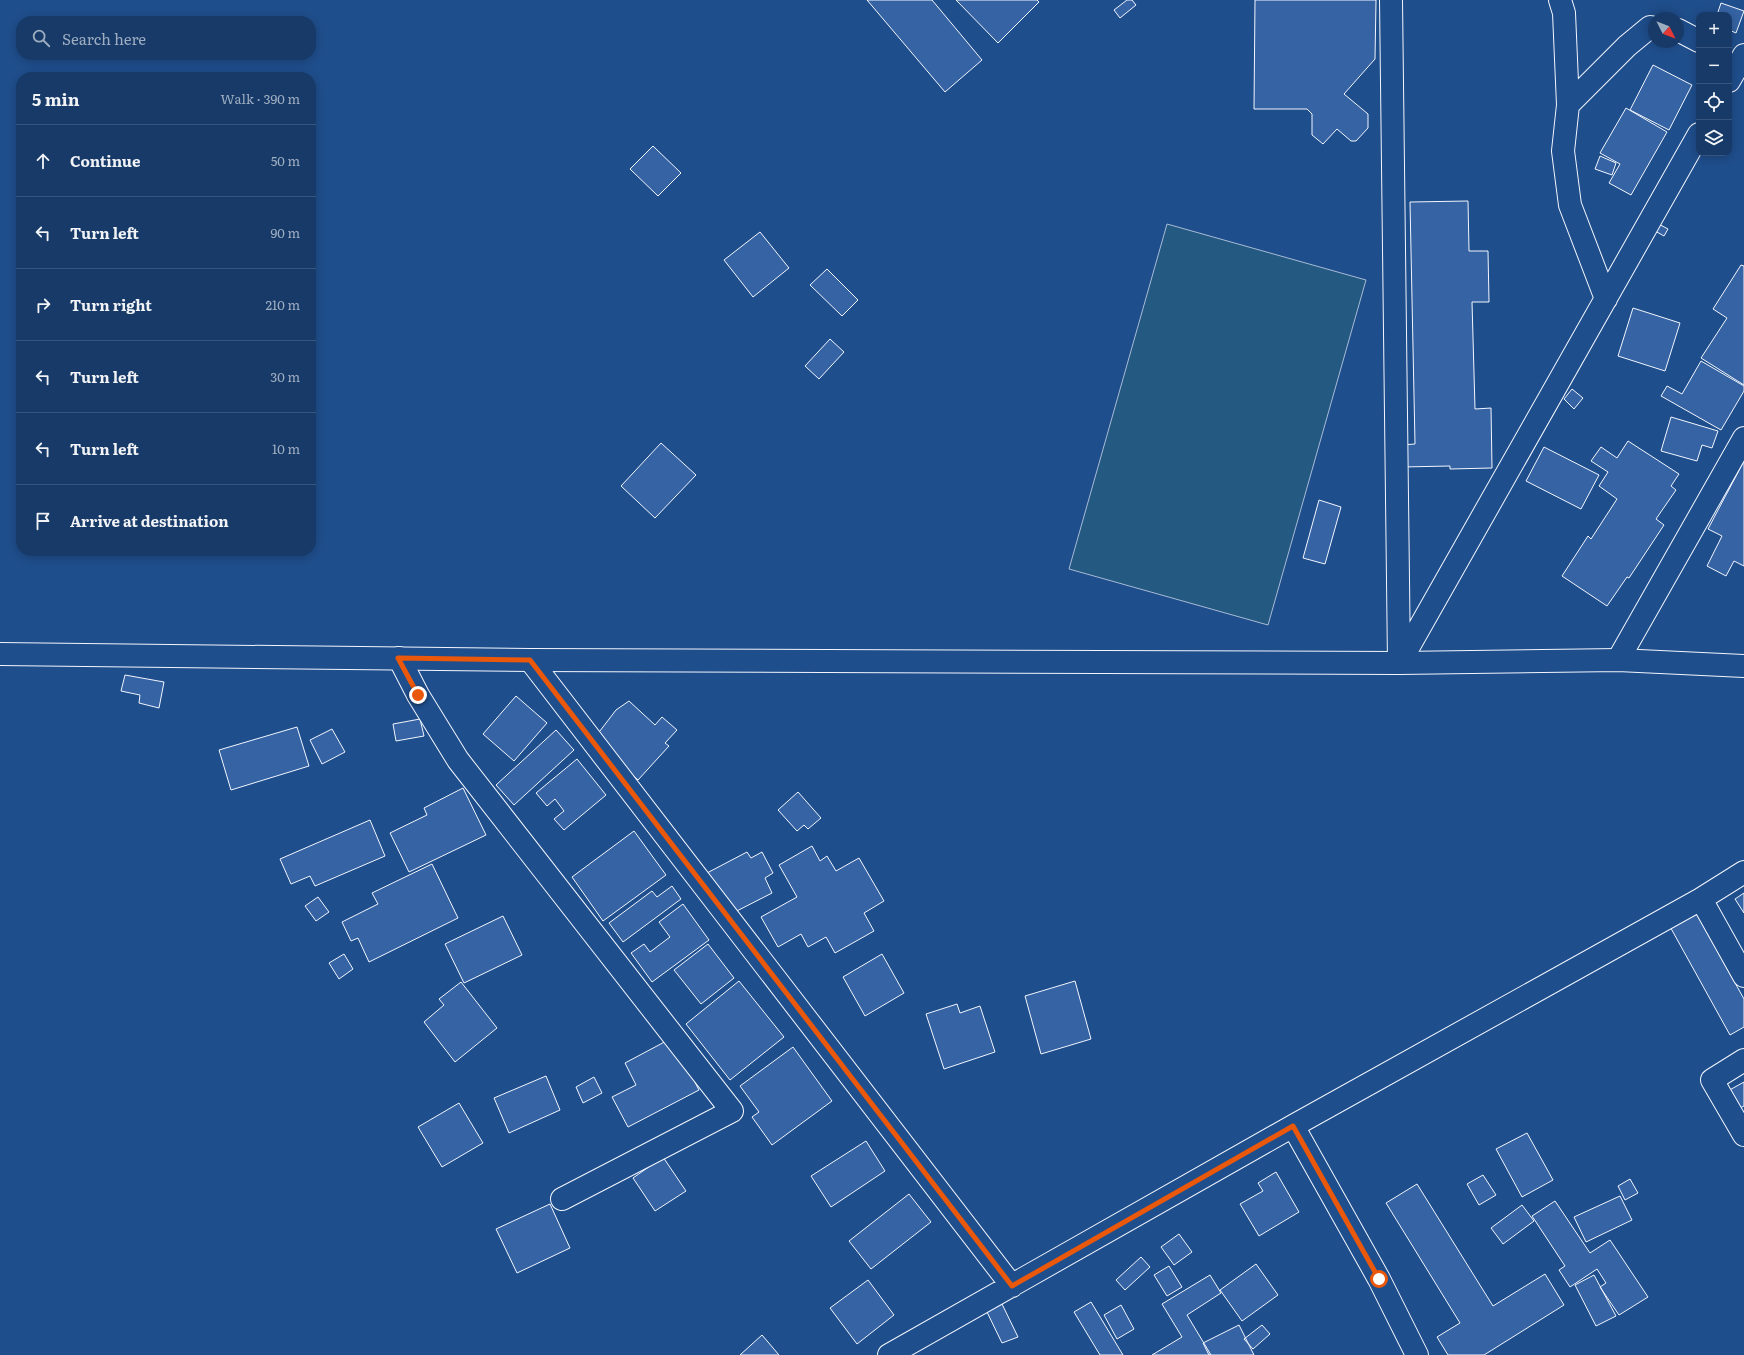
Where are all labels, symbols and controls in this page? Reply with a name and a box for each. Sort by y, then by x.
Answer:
north arrow [1648,12,1684,48]
map controls [1696,12,1732,156]
button: + [1696,12,1732,48]
search box [16,16,316,60]
icon: search [30,27,52,49]
text: Search here [62,27,146,50]
button: − [1696,48,1732,84]
button: locate [1696,84,1732,120]
text: 5 min [32,86,80,111]
text: Walk · 390 m [221,89,300,108]
button: layers [1696,120,1732,156]
text: Continue [70,149,140,172]
icon: ahead [32,150,54,172]
text: 50 m [271,151,300,170]
text: Turn left [70,221,139,244]
icon: left [32,222,54,244]
text: 90 m [270,223,300,242]
text: Turn right [70,293,152,316]
icon: right [32,294,54,316]
text: 210 m [265,295,300,314]
text: Turn left [70,365,139,388]
icon: left [32,366,54,388]
text: 30 m [270,367,300,386]
text: Turn left [70,437,139,460]
icon: left [32,438,54,460]
text: 10 m [272,439,300,458]
text: Arrive at destination [70,509,229,532]
icon: arrive [32,510,54,532]
route end [409,686,427,704]
route start [1370,1270,1388,1288]

